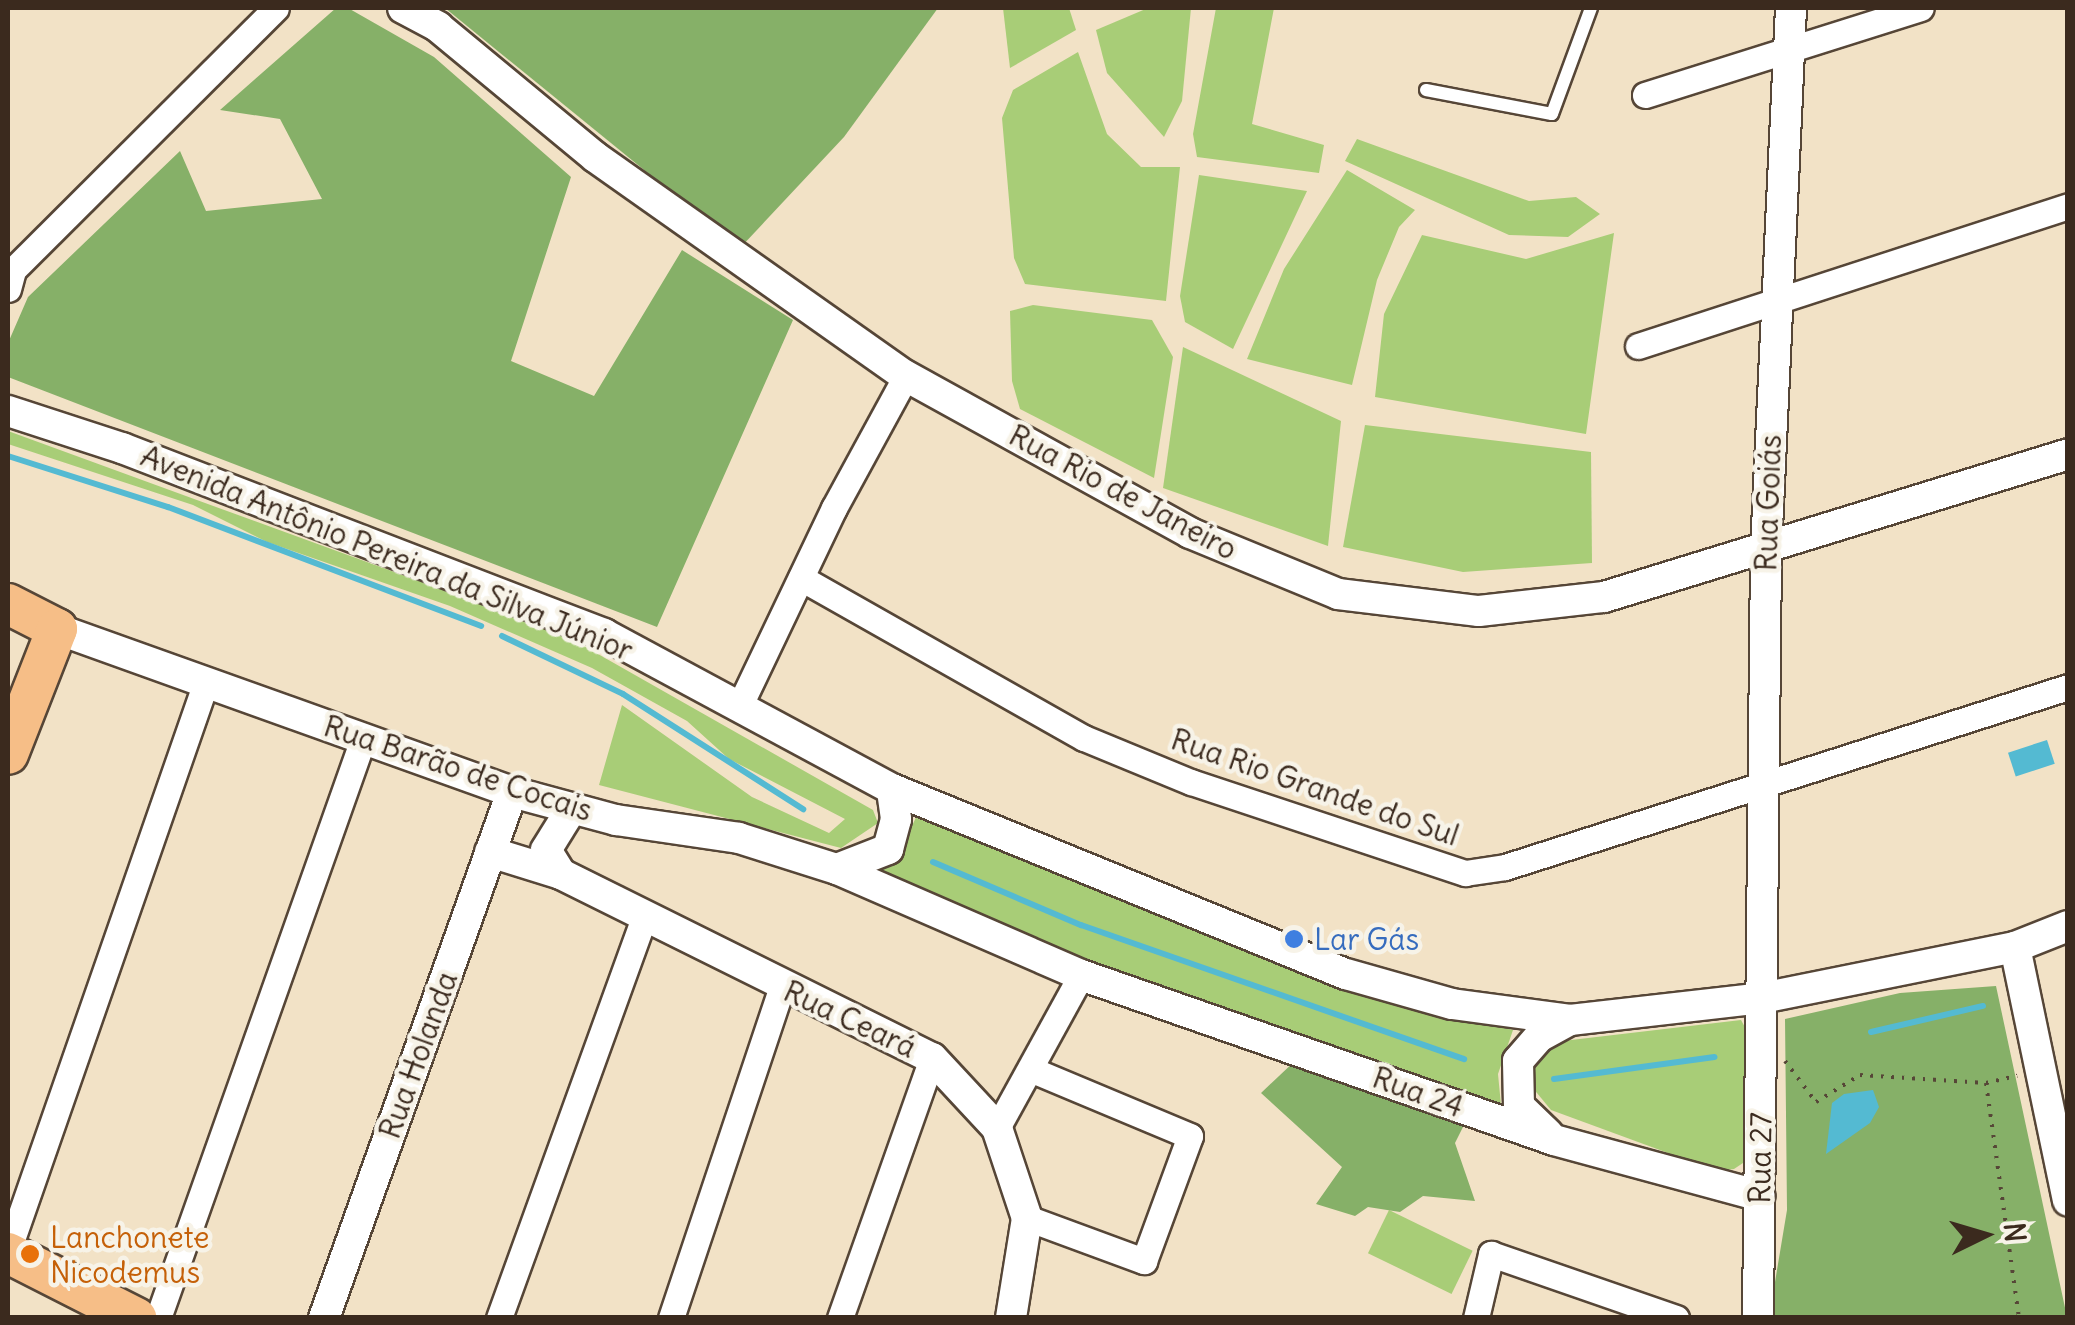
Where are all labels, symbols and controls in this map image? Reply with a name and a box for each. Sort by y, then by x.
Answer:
street label: Rua Rio de Janeiro [1003,417,1243,567]
street label: Rua Goiás [1748,434,1788,572]
street label: Avenida Antônio Pereira da Silva Júnior [136,438,638,668]
street label: Rua Barão de Cocais [319,708,597,828]
street label: Rua Rio Grande do Sul [1166,721,1464,853]
place label: Lar Gás [1314,921,1419,957]
marker: Lar Gás [1283,928,1305,950]
street label: Rua Holanda [371,967,465,1143]
street label: Rua Ceará [778,973,922,1065]
street label: Rua 24 [1368,1059,1468,1125]
street label: Rua 27 [1741,1112,1779,1204]
north arrow [1935,1185,2035,1285]
place label: Lanchonete Nicodemus [50,1219,210,1290]
text: N [1996,1221,2034,1244]
marker: Lanchonete Nicodemus [19,1243,41,1265]

